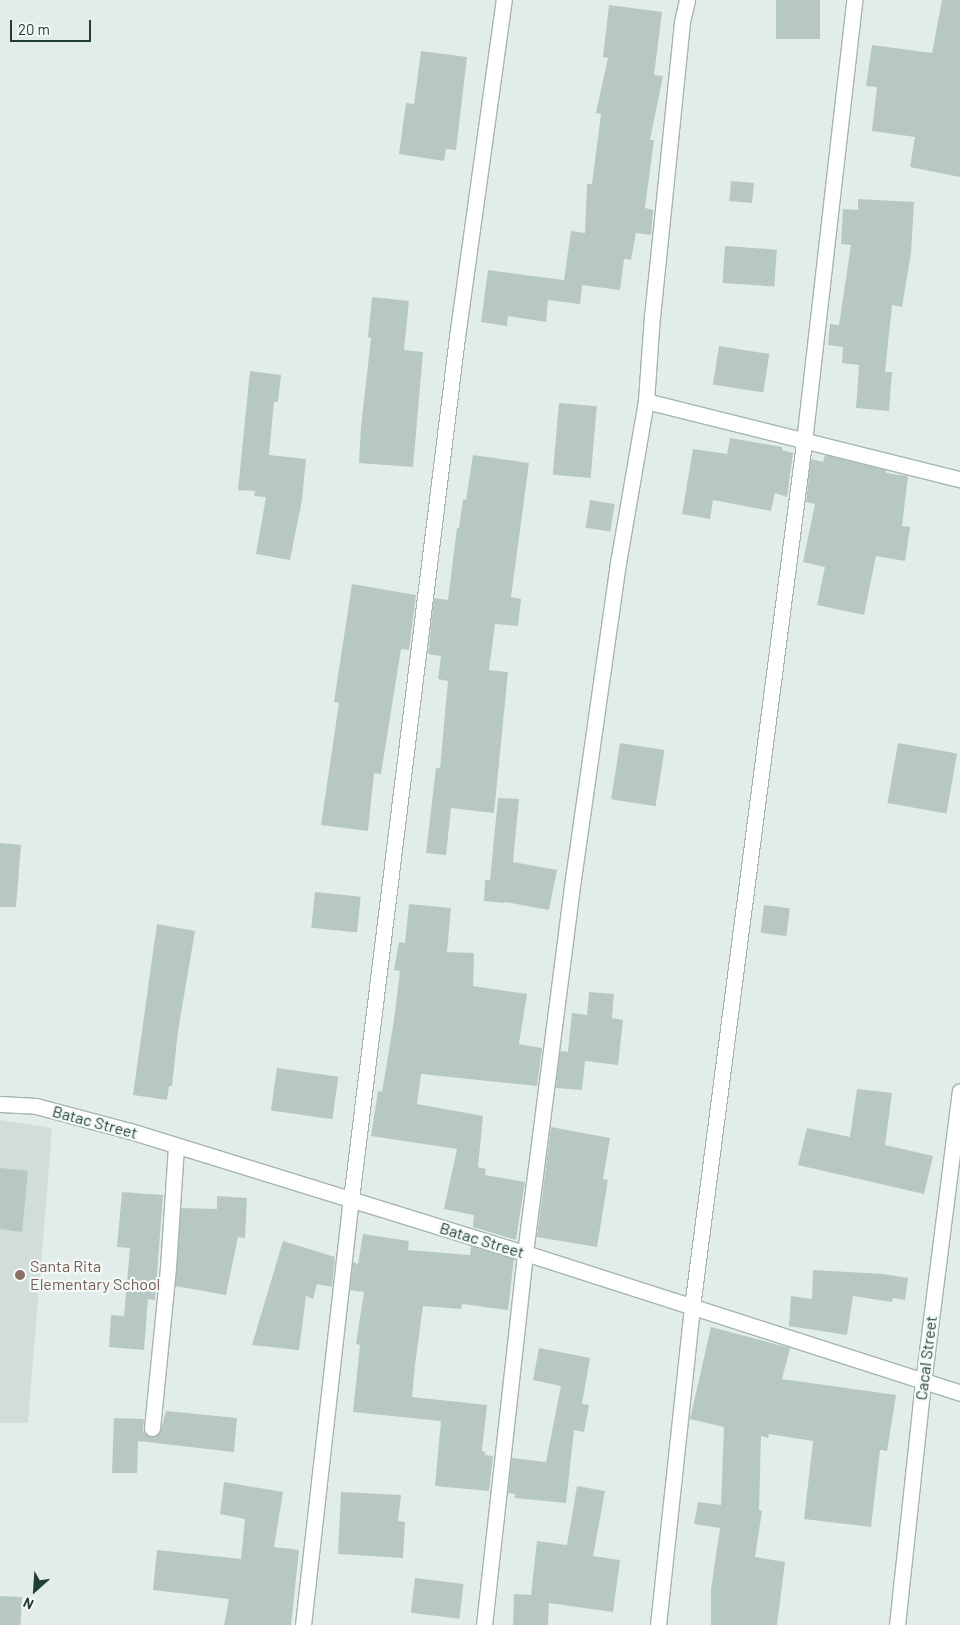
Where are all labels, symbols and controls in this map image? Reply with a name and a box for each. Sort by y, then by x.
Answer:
scale bar [12,10,94,42]
text: 20 m [18,20,50,38]
street label: Batac Street [50,1101,140,1143]
street label: Batac Street [437,1218,527,1262]
place label: Santa Rita Elementary School [30,1256,160,1294]
marker: Santa Rita Elementary School [14,1269,26,1281]
street label: Cacal Street [911,1315,941,1401]
north arrow [10,1565,60,1615]
text: N [20,1594,36,1614]

